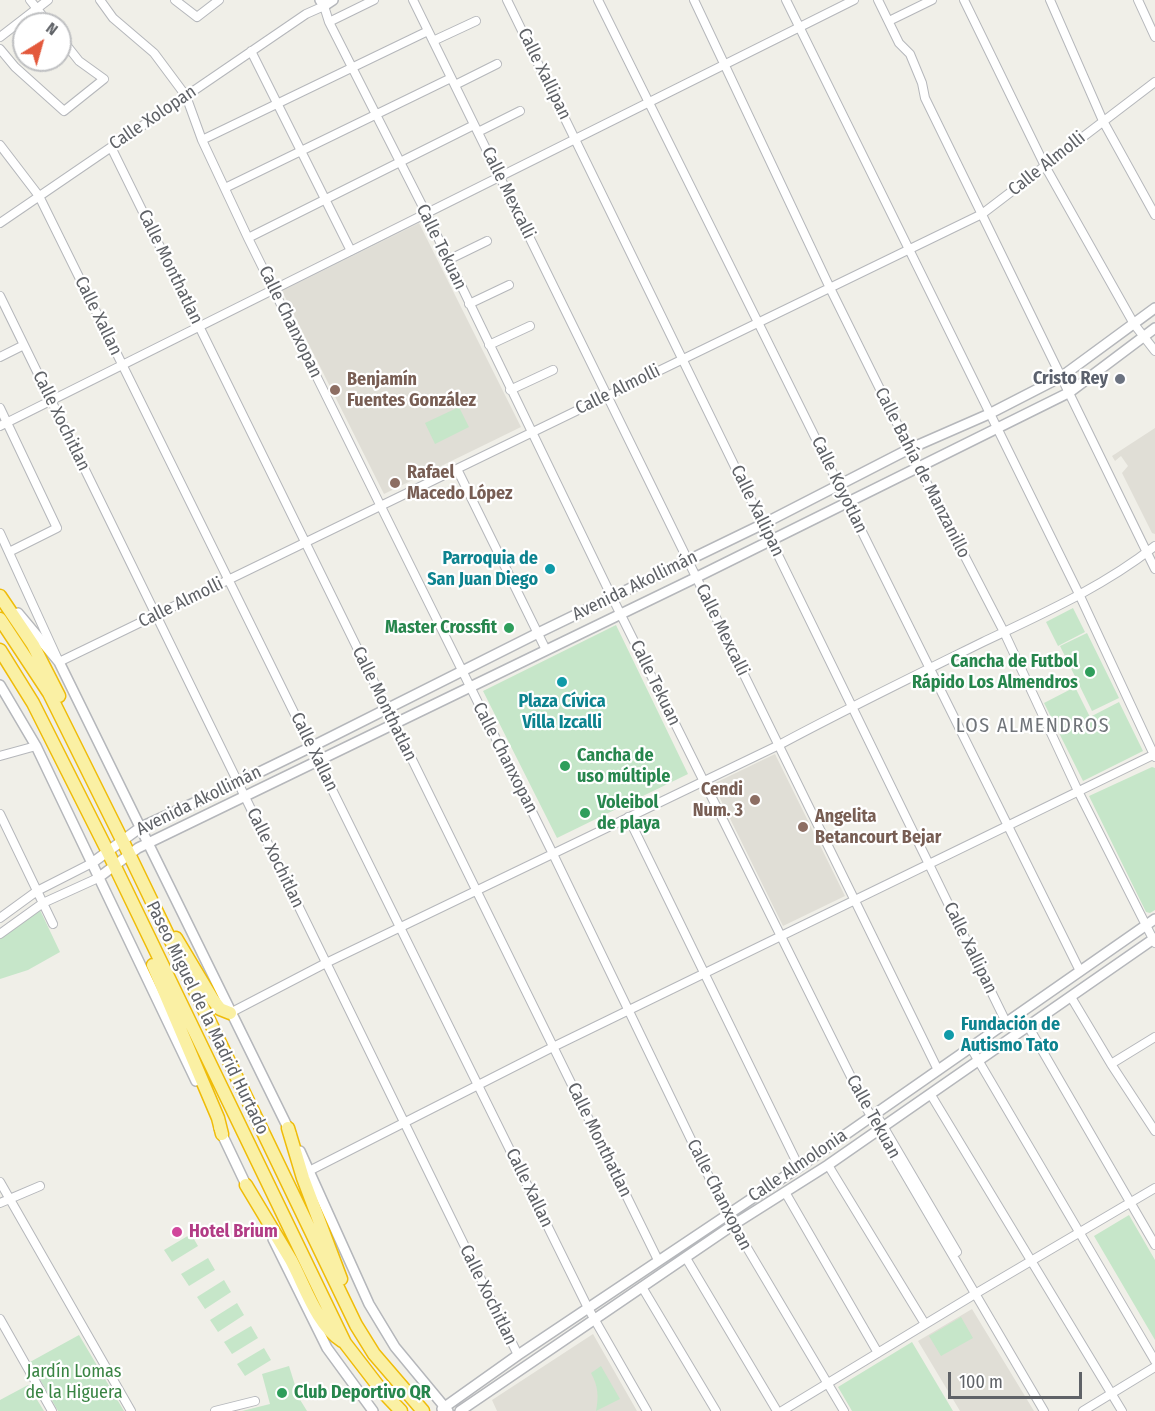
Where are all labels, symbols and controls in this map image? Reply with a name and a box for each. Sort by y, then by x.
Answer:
north arrow [12,12,72,72]
text: N [42,18,61,39]
street label: Calle Xallipan [513,25,575,123]
street label: Calle Xolopan [106,81,200,155]
street label: Calle Almolli [1004,127,1090,201]
street label: Calle Mexcalli [476,144,540,242]
street label: Calle Tekuan [411,201,471,293]
street label: Calle Monthatlan [133,206,207,328]
street label: Calle Chanxopan [254,263,326,381]
street label: Calle Xallan [70,273,126,359]
street label: Calle Almolli [572,360,664,420]
street label: Calle Xochitlan [28,367,94,475]
place label: Cristo Rey [1033,368,1108,390]
place label: Benjamín Fuentes González [347,369,476,412]
marker: Cristo Rey [1113,372,1127,386]
marker: Benjamín Fuentes González [328,383,342,397]
street label: Calle Bahía de Manzanillo [870,384,974,562]
street label: Calle Koyotlan [806,433,872,537]
place label: Rafael Macedo López [407,462,513,504]
street label: Calle Xallipan [726,462,788,560]
marker: Rafael Macedo López [388,476,402,490]
street label: Avenida Akollimán [569,546,701,626]
place label: Parroquia de San Juan Diego [427,548,538,590]
marker: Parroquia de San Juan Diego [543,562,557,576]
street label: Calle Almolli [135,573,227,633]
street label: Calle Mexcalli [690,581,754,679]
place label: Master Crossfit [385,617,497,639]
marker: Master Crossfit [502,621,516,635]
street label: Calle Tekuan [625,637,685,729]
street label: Calle Monthatlan [347,643,421,765]
place label: Cancha de Futbol Rápido Los Almendros [912,651,1078,694]
marker: Cancha de Futbol Rápido Los Almendros [1083,665,1097,679]
marker: Plaza Cívica Villa Izcalli [555,675,569,689]
place label: Plaza Cívica Villa Izcalli [518,691,606,734]
street label: Calle Chanxopan [468,699,542,817]
street label: Calle Xallan [286,709,342,795]
district label: LOS ALMENDROS [956,714,1110,738]
place label: Cancha de uso múltiple [577,745,670,788]
marker: Cancha de uso múltiple [558,759,572,773]
street label: Avenida Akollimán [133,761,265,841]
place label: Cendi Num. 3 [693,779,743,822]
place label: Voleibol de playa [597,792,660,834]
marker: Cendi Num. 3 [748,793,762,807]
street label: Calle Xochitlan [242,804,308,912]
marker: Voleibol de playa [578,806,592,820]
place label: Angelita Betancourt Bejar [815,806,941,848]
marker: Angelita Betancourt Bejar [796,820,810,834]
street label: Paseo Miguel de la Madrid Hurtado [141,898,273,1138]
street label: Calle Xallipan [939,899,1001,997]
place label: Fundación de Autismo Tato [961,1014,1060,1056]
marker: Fundación de Autismo Tato [942,1028,956,1042]
street label: Calle Tekuan [841,1071,905,1163]
street label: Calle Monthatlan [562,1079,636,1201]
street label: Calle Almolonia [744,1125,852,1207]
street label: Calle Chanxopan [682,1136,756,1254]
street label: Calle Xallan [501,1145,557,1231]
place label: Hotel Brium [189,1221,278,1243]
marker: Hotel Brium [170,1225,184,1239]
street label: Calle Xochitlan [455,1241,521,1349]
scale bar [951,1360,1084,1398]
park label: Jardín Lomas de la Higuera [25,1361,123,1404]
text: 100 m [959,1371,1003,1393]
place label: Club Deportivo QR [294,1382,431,1404]
marker: Club Deportivo QR [275,1386,289,1400]

